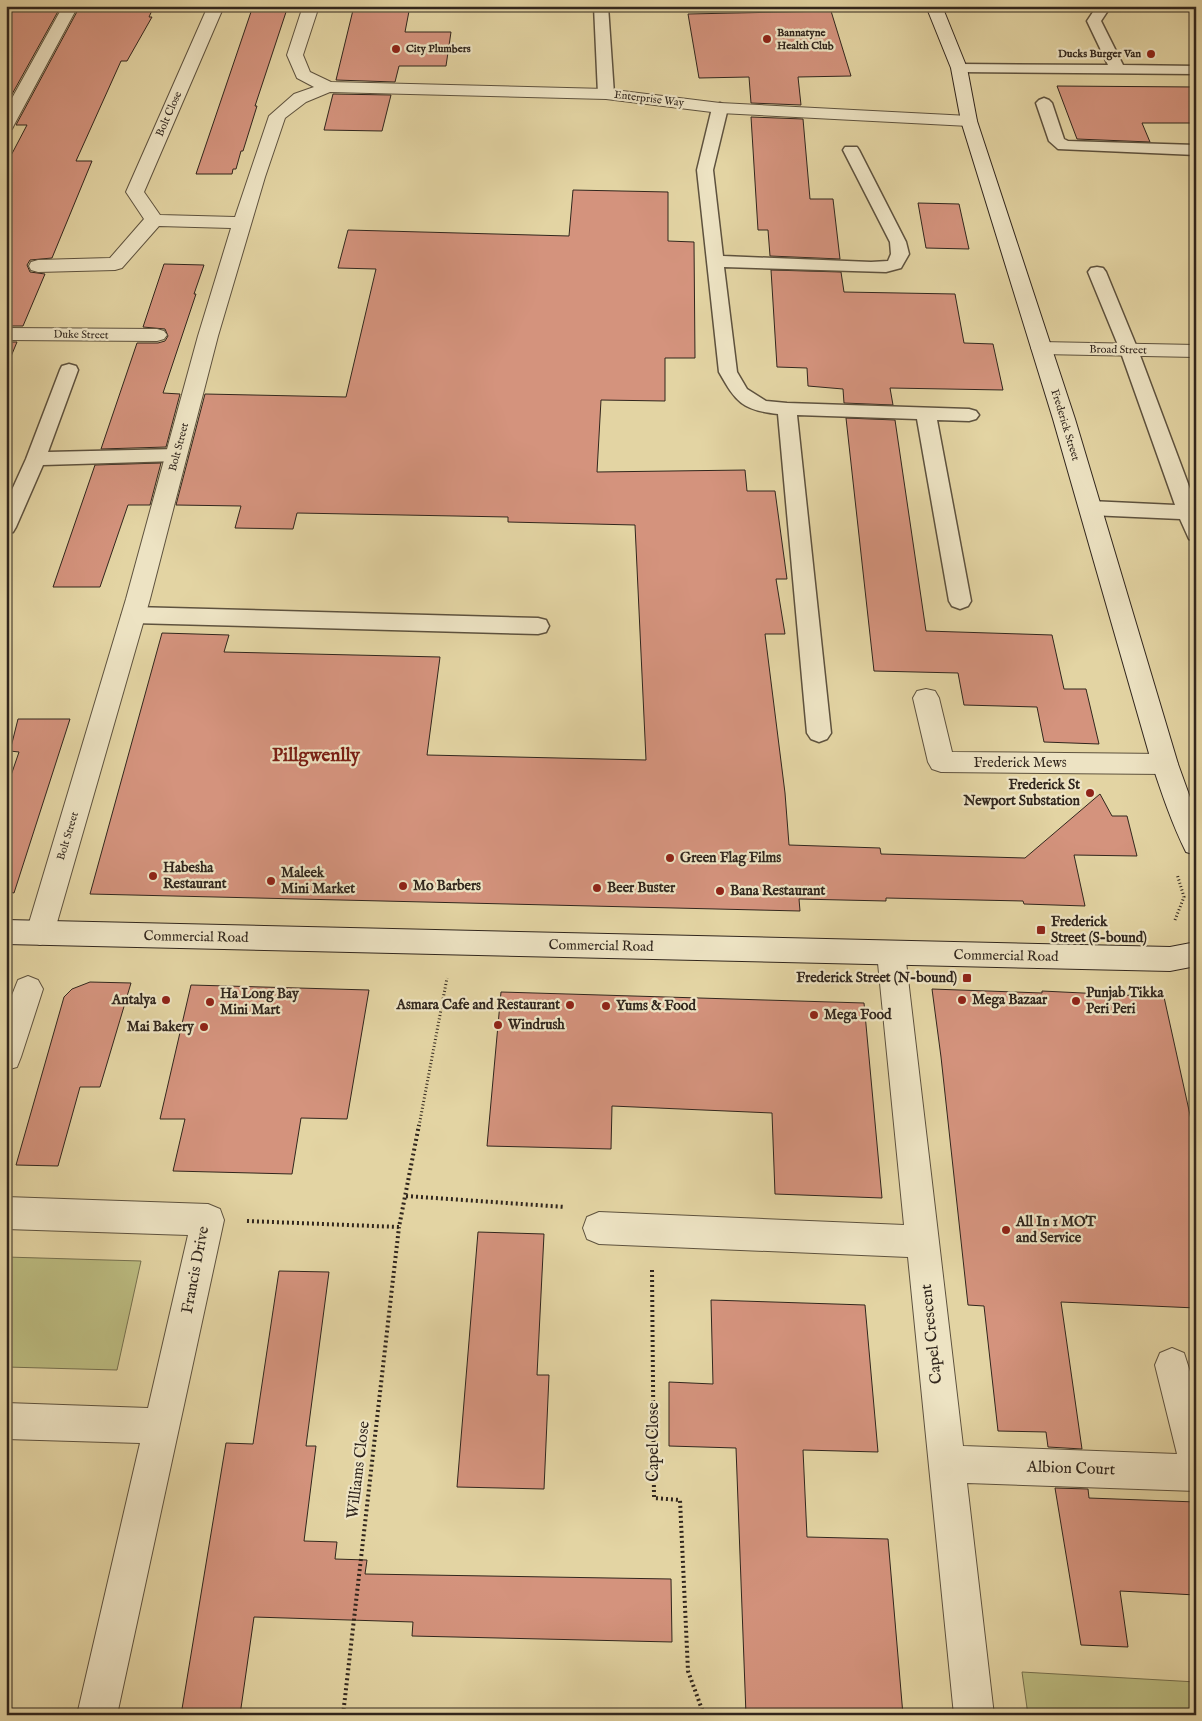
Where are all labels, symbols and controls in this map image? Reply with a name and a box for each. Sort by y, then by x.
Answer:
place label: Bannatyne Health Club [777,26,834,53]
marker: Bannatyne Health Club [761,33,773,45]
place label: City Plumbers [406,42,471,56]
marker: City Plumbers [390,43,402,55]
place label: Ducks Burger Van [1058,47,1141,61]
marker: Ducks Burger Van [1145,48,1157,60]
street label: Enterprise Way [613,88,685,110]
street label: Bolt Close [153,89,185,139]
street label: Duke Street [53,328,109,342]
street label: Broad Street [1089,342,1147,358]
street label: Frederick Street [1047,388,1083,463]
street label: Bolt Street [166,421,192,473]
district label: Pillgwenlly [272,744,361,768]
street label: Frederick Mews [973,754,1067,772]
place label: Frederick St Newport Substation [962,776,1081,810]
marker: Frederick St Newport Substation [1084,787,1096,799]
street label: Bolt Street [54,810,82,862]
place label: Green Flag Films [680,849,781,867]
marker: Green Flag Films [664,852,676,864]
place label: Habesha Restaurant [163,859,227,893]
place label: Maleek Mini Market [281,864,355,898]
marker: Habesha Restaurant [147,870,159,882]
marker: Maleek Mini Market [265,875,277,887]
place label: Mo Barbers [413,877,481,895]
place label: Beer Buster [607,879,676,897]
marker: Mo Barbers [397,880,409,892]
marker: Beer Buster [591,882,603,894]
place label: Bana Restaurant [730,882,826,900]
marker: Bana Restaurant [714,885,726,897]
place label: Frederick Street (S-bound) [1051,913,1147,947]
marker: Frederick Street (S-bound) [1035,924,1047,936]
street label: Commercial Road [143,927,249,947]
street label: Commercial Road [548,936,654,956]
street label: Commercial Road [953,946,1059,966]
place label: Frederick Street (N-bound) [796,969,957,987]
marker: Frederick Street (N-bound) [961,972,973,984]
place label: Punjab Tikka Peri Peri [1086,984,1165,1018]
place label: Ha Long Bay Mini Mart [220,985,300,1019]
place label: Antalya [111,991,157,1009]
place label: Mega Bazaar [972,991,1048,1009]
marker: Antalya [160,994,172,1006]
marker: Mega Bazaar [956,994,968,1006]
marker: Punjab Tikka Peri Peri [1070,995,1082,1007]
marker: Ha Long Bay Mini Mart [204,996,216,1008]
place label: Asmara Cafe and Restaurant [395,996,560,1014]
place label: Yums & Food [616,997,696,1015]
marker: Asmara Cafe and Restaurant [564,999,576,1011]
marker: Yums & Food [600,1000,612,1012]
place label: Mega Food [824,1006,892,1024]
marker: Mega Food [808,1009,820,1021]
place label: Windrush [507,1016,565,1034]
place label: Mai Bakery [127,1018,195,1036]
marker: Windrush [492,1019,504,1031]
marker: Mai Bakery [198,1021,210,1033]
place label: All In 1 MOT and Service [1015,1213,1097,1247]
marker: All In 1 MOT and Service [1000,1224,1012,1236]
street label: Francis Drive [178,1225,214,1315]
street label: Capel Crescent [917,1282,947,1385]
street label: Capel Close [644,1402,664,1482]
street label: Williams Close [343,1420,375,1520]
street label: Albion Court [1026,1457,1116,1481]

